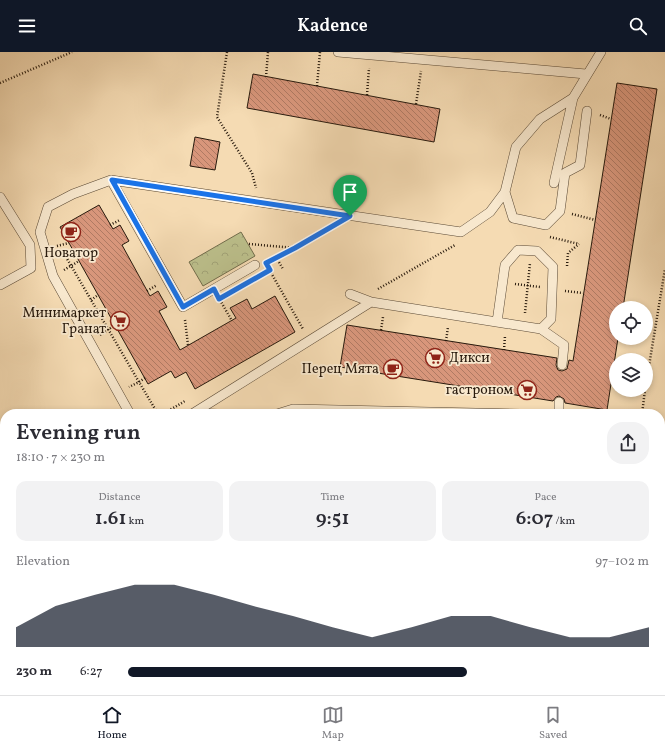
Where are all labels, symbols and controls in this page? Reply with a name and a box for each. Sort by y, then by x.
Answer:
text: Kadence [297,14,368,39]
icon: menu [16,15,38,37]
icon: search [627,15,649,37]
pin [333,175,367,216]
icon: arrive [339,181,361,203]
cafe icon: Новатор [60,221,82,243]
place label: Новатор [44,244,98,263]
map controls [609,301,653,397]
button: locate [609,301,653,345]
place label: Минимаркет Гранат [22,304,106,339]
supermarket icon: Минимаркет Гранат [109,310,131,332]
supermarket icon: Дикси [424,347,446,369]
place label: Дикси [449,349,490,368]
button: layers [609,353,653,397]
cafe icon: Перец Мята [382,358,404,380]
place label: Перец Мята [302,360,379,379]
supermarket icon: гастроном [516,379,538,401]
place label: гастроном [446,381,513,400]
text: Evening run [16,418,141,449]
button: share [607,422,649,464]
text: 18:10 · 7 × 230 m [16,449,105,467]
text: Distance [98,490,141,505]
text: Time [320,490,345,505]
text: Pace [535,490,557,505]
text: 1.61 [95,505,126,533]
text: 9:51 [316,505,349,533]
text: 6:07 [516,505,553,533]
text: km [126,514,144,529]
text: /km [553,514,575,529]
text: Elevation [16,553,70,571]
text: 97–102 m [595,553,649,571]
text: 230 m [16,663,52,681]
text: 6:27 [80,663,103,681]
tab: Home [98,704,127,743]
tab: Map [322,704,344,743]
tab: Saved [539,704,567,743]

